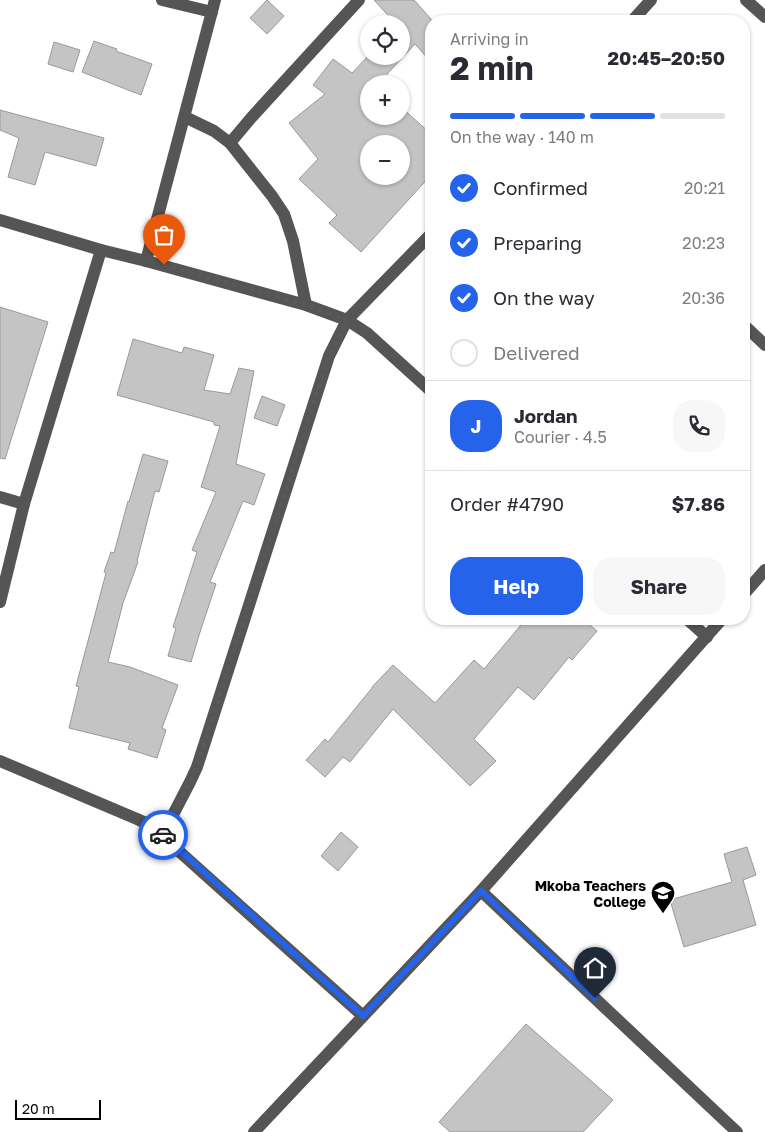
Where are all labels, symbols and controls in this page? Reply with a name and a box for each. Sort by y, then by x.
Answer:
map controls [360,15,410,185]
button: locate [360,15,410,65]
text: Arriving in [450,29,529,49]
text: 20:45–20:50 [607,46,725,69]
text: 2 min [450,49,534,87]
button: + [360,75,410,125]
text: On the way · 140 m [450,127,594,147]
button: − [360,135,410,185]
icon: check [450,174,478,202]
text: Confirmed [493,176,588,199]
text: 20:21 [684,178,725,198]
pin [143,214,185,265]
icon: bag [150,221,178,249]
icon: check [450,229,478,257]
text: Preparing [493,231,582,254]
text: 20:23 [682,233,725,253]
icon: check [450,284,478,312]
text: On the way [493,286,595,309]
text: 20:36 [682,288,725,308]
text: Delivered [493,341,580,364]
button: phone [673,400,725,452]
text: Jordan [514,404,578,427]
text: J [471,414,481,437]
text: Courier · 4.5 [514,427,607,447]
text: Order #4790 [450,492,564,515]
text: $7.86 [672,492,725,515]
button: Help [450,557,583,615]
button: Share [593,557,725,615]
courier [138,810,188,860]
icon: car [149,821,177,849]
place label: Mkoba Teachers College [535,877,646,910]
school or university icon: Mkoba Teachers College [650,880,676,914]
pin [574,947,616,998]
icon: home [581,954,609,982]
scale bar [15,1097,101,1120]
text: 20 m [22,1100,55,1117]

